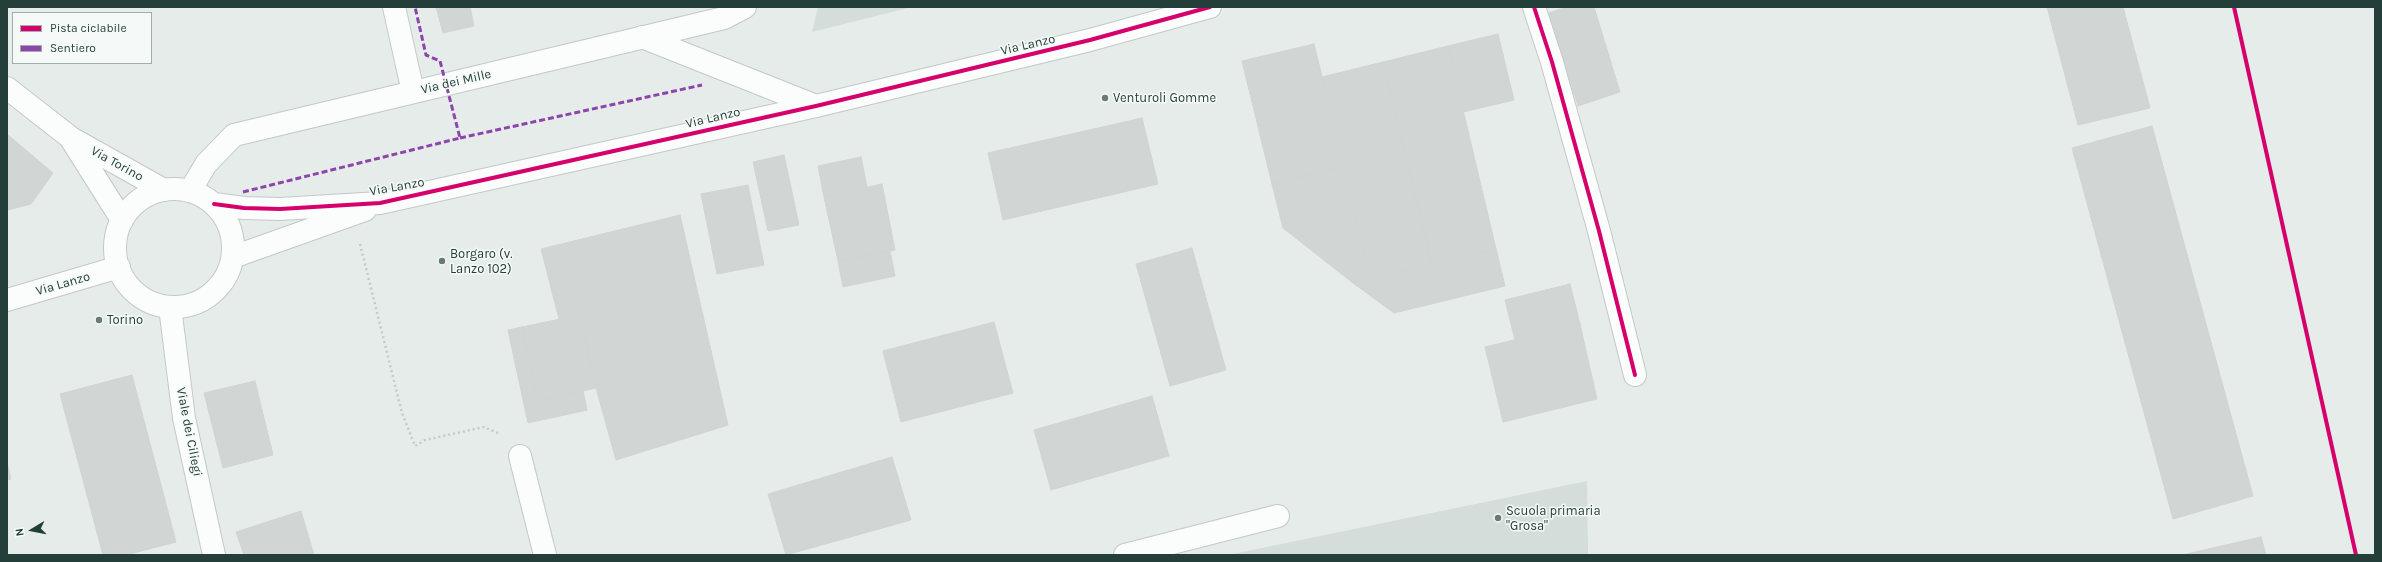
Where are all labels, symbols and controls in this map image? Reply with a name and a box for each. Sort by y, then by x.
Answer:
legend [12,12,152,64]
text: Pista ciclabile [50,21,127,35]
street label: Via Lanzo [999,31,1057,59]
text: Sentiero [50,41,96,55]
street label: Via dei Mille [419,66,493,98]
place label: Venturoli Gomme [1113,90,1216,106]
marker: Venturoli Gomme [1100,93,1110,103]
street label: Via Lanzo [684,104,742,132]
street label: Via Torino [88,143,146,185]
street label: Via Lanzo [368,174,426,200]
place label: Borgaro (v. Lanzo 102) [450,246,513,277]
marker: Borgaro (v. Lanzo 102) [437,256,447,266]
street label: Via Lanzo [34,269,92,299]
place label: Torino [107,312,143,328]
marker: Torino [94,315,104,325]
street label: Viale dei Ciliegi [173,386,205,478]
place label: Scuola primaria "Grosa" [1506,503,1601,534]
north arrow [12,510,52,550]
marker: Scuola primaria "Grosa" [1493,513,1503,523]
text: N [13,527,27,537]

